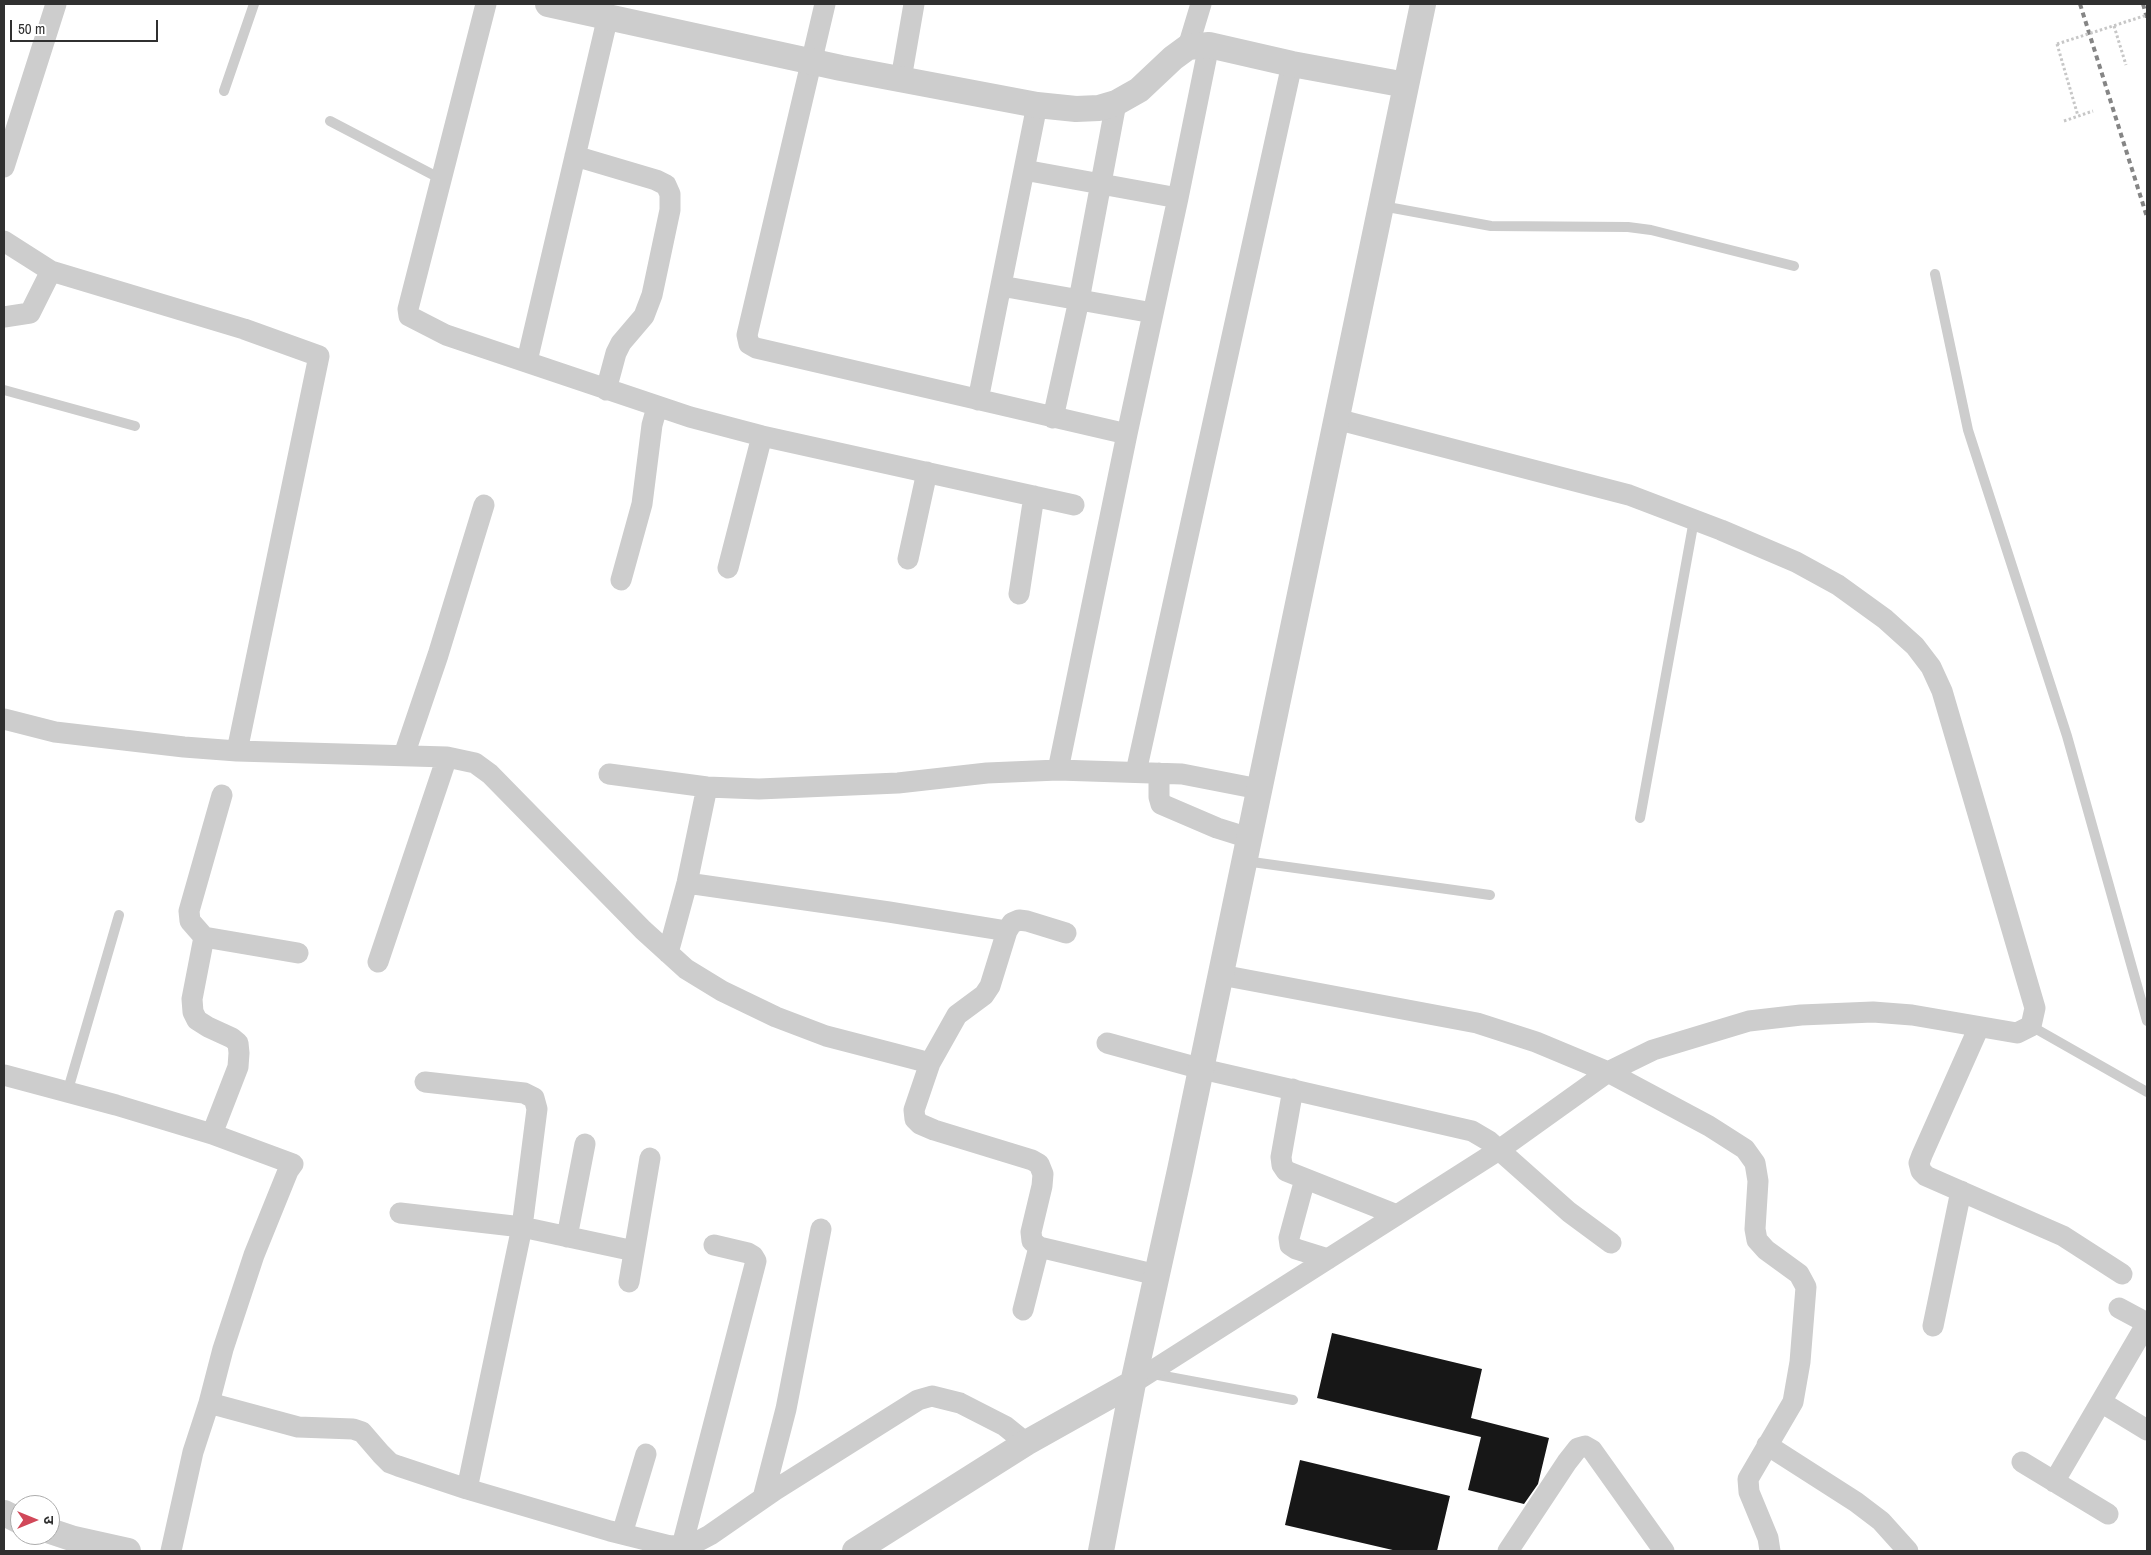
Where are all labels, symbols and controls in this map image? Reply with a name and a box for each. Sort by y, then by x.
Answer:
scale bar [12,10,160,42]
text: 50 m [18,18,45,39]
north arrow [10,1495,60,1545]
text: उ [40,1516,58,1524]

